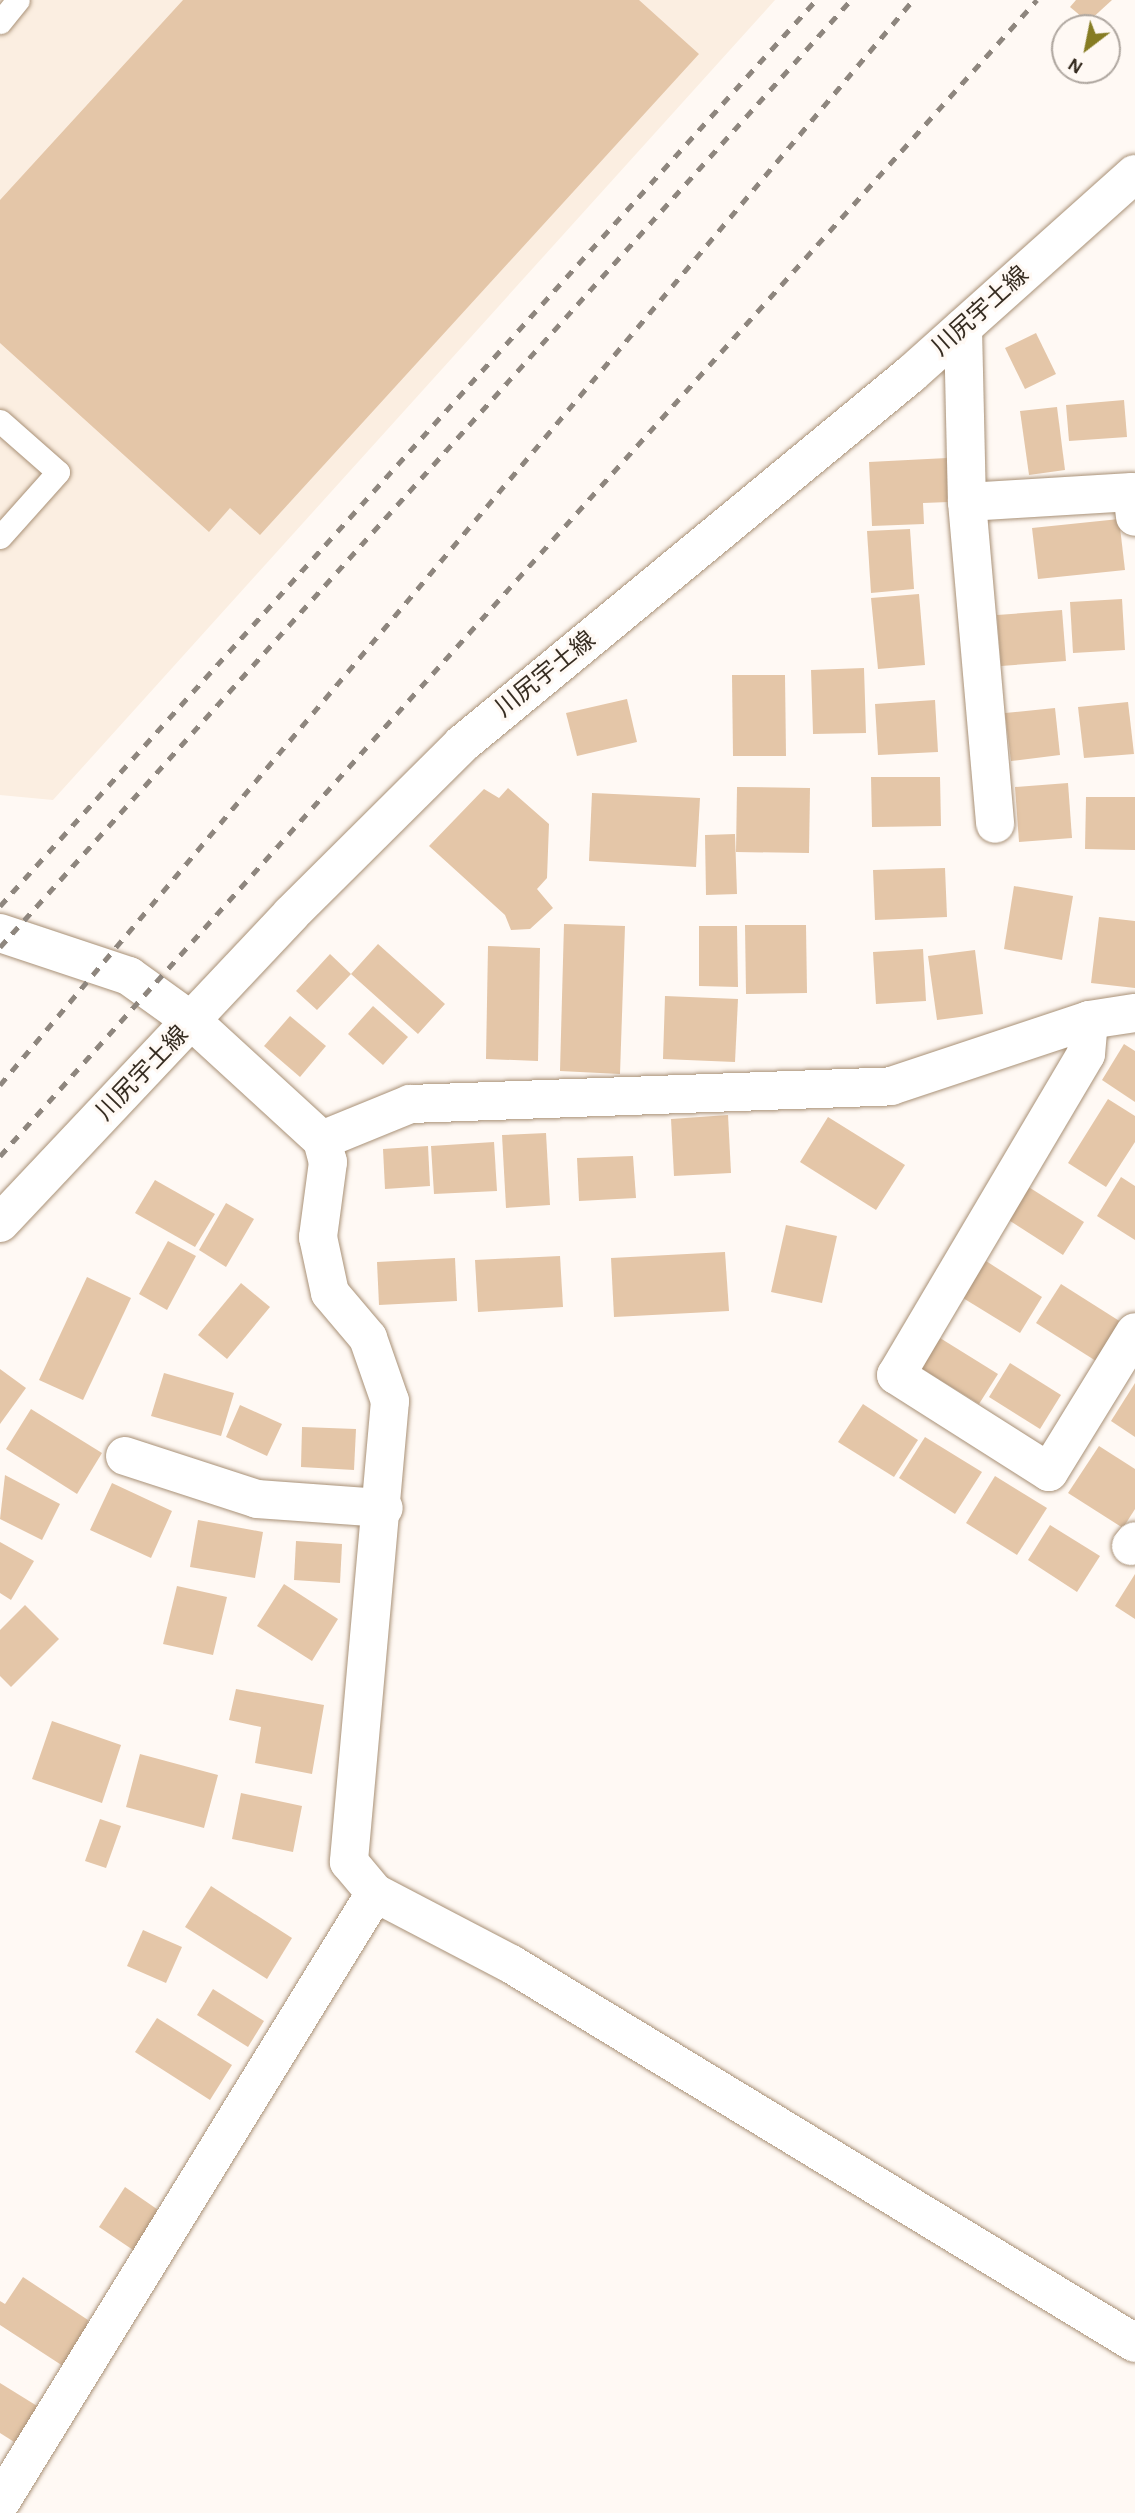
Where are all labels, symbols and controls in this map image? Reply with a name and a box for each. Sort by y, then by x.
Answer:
north arrow [1051,14,1121,84]
text: N [1065,54,1086,77]
street label: 川尻宇土線 [927,261,1035,363]
street label: 川尻宇土線 [490,626,602,724]
street label: 川尻宇土線 [91,1021,195,1127]

